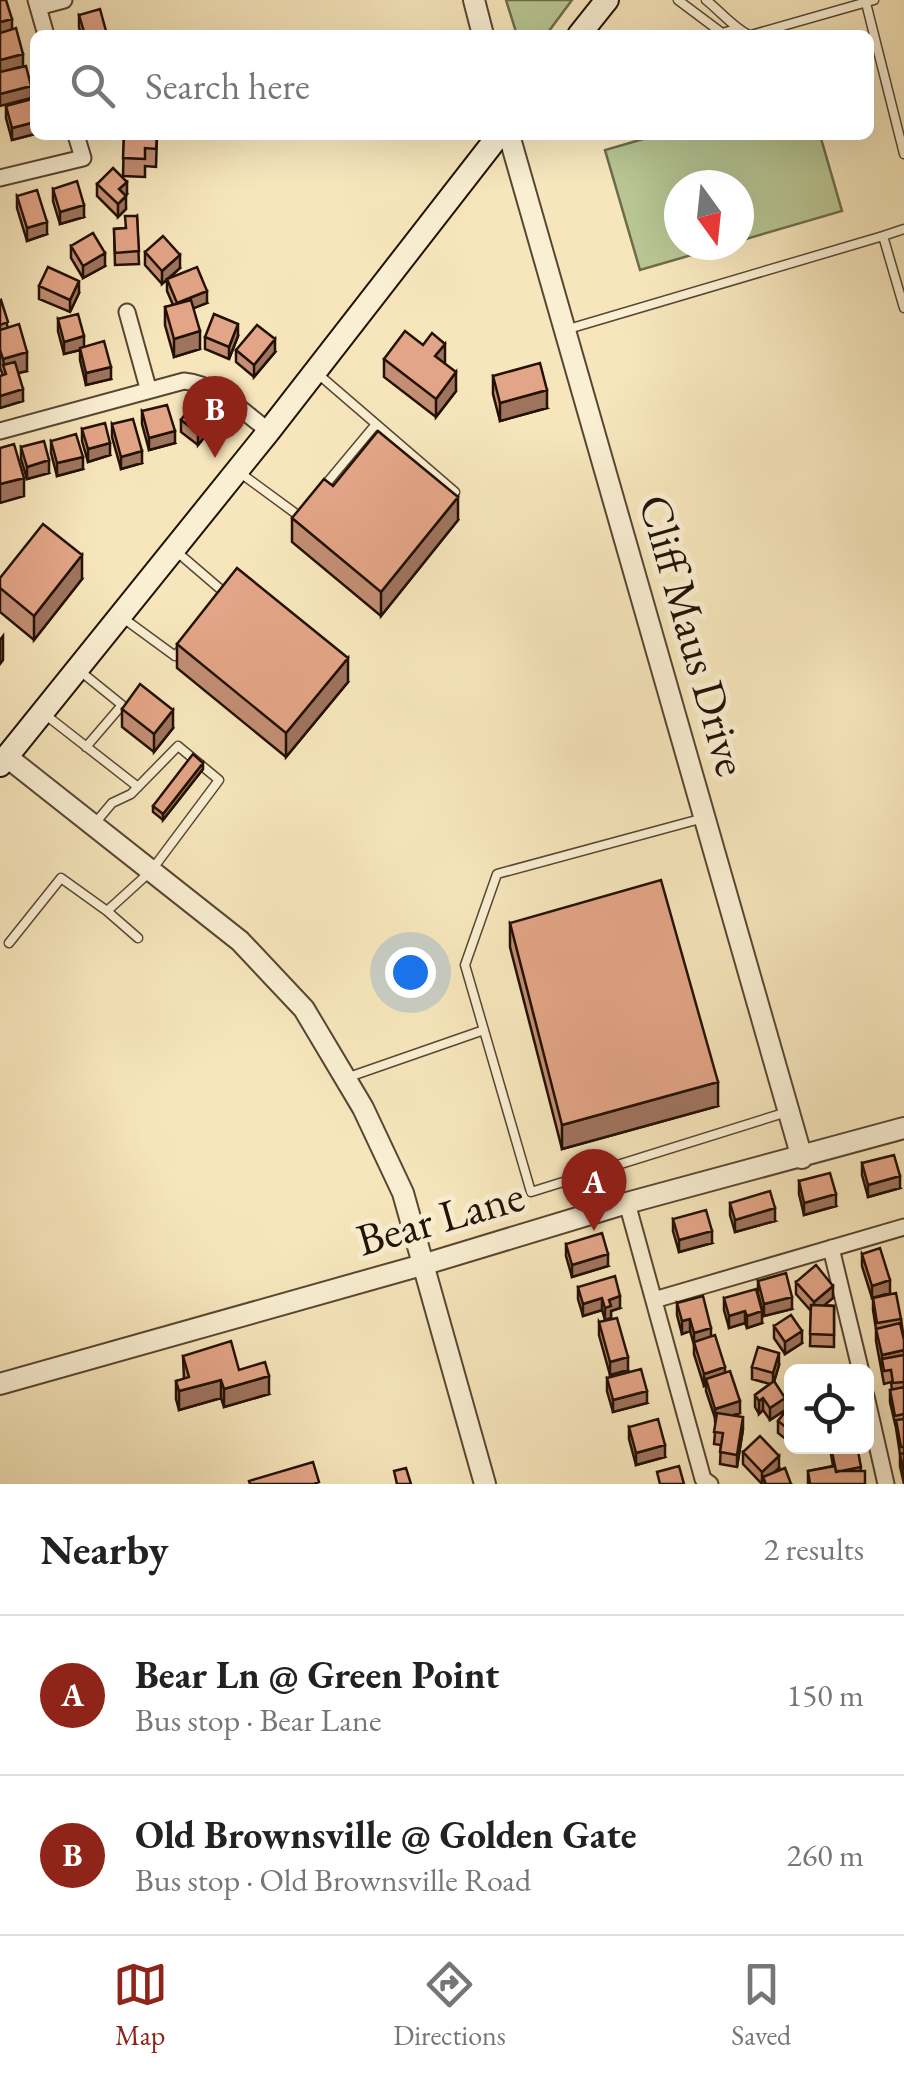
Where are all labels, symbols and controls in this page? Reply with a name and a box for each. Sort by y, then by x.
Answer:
search box [30,30,874,140]
icon: search [65,58,120,113]
text: Search here [145,61,310,110]
north arrow [664,170,754,260]
pin: B [182,376,248,458]
street label: Cliff Maus Drive [626,488,762,782]
your location [385,947,436,998]
pin: A [562,1148,626,1231]
street label: Bear Lane [350,1165,530,1269]
map controls [784,1364,874,1454]
button: locate [784,1364,874,1454]
text: Nearby [40,1522,169,1577]
text: 2 results [764,1528,864,1570]
text: Bear Ln @ Green Point [135,1650,499,1699]
text: A [61,1674,84,1716]
text: 150 m [787,1674,864,1716]
text: Bus stop · Bear Lane [135,1699,381,1741]
text: Old Brownsville @ Golden Gate [135,1810,637,1859]
text: B [62,1834,83,1876]
text: 260 m [787,1834,864,1876]
text: Bus stop · Old Brownsville Road [135,1859,531,1901]
tab: Map [113,1957,168,2053]
tab: Directions [393,1957,506,2053]
tab: Saved [731,1957,791,2053]

